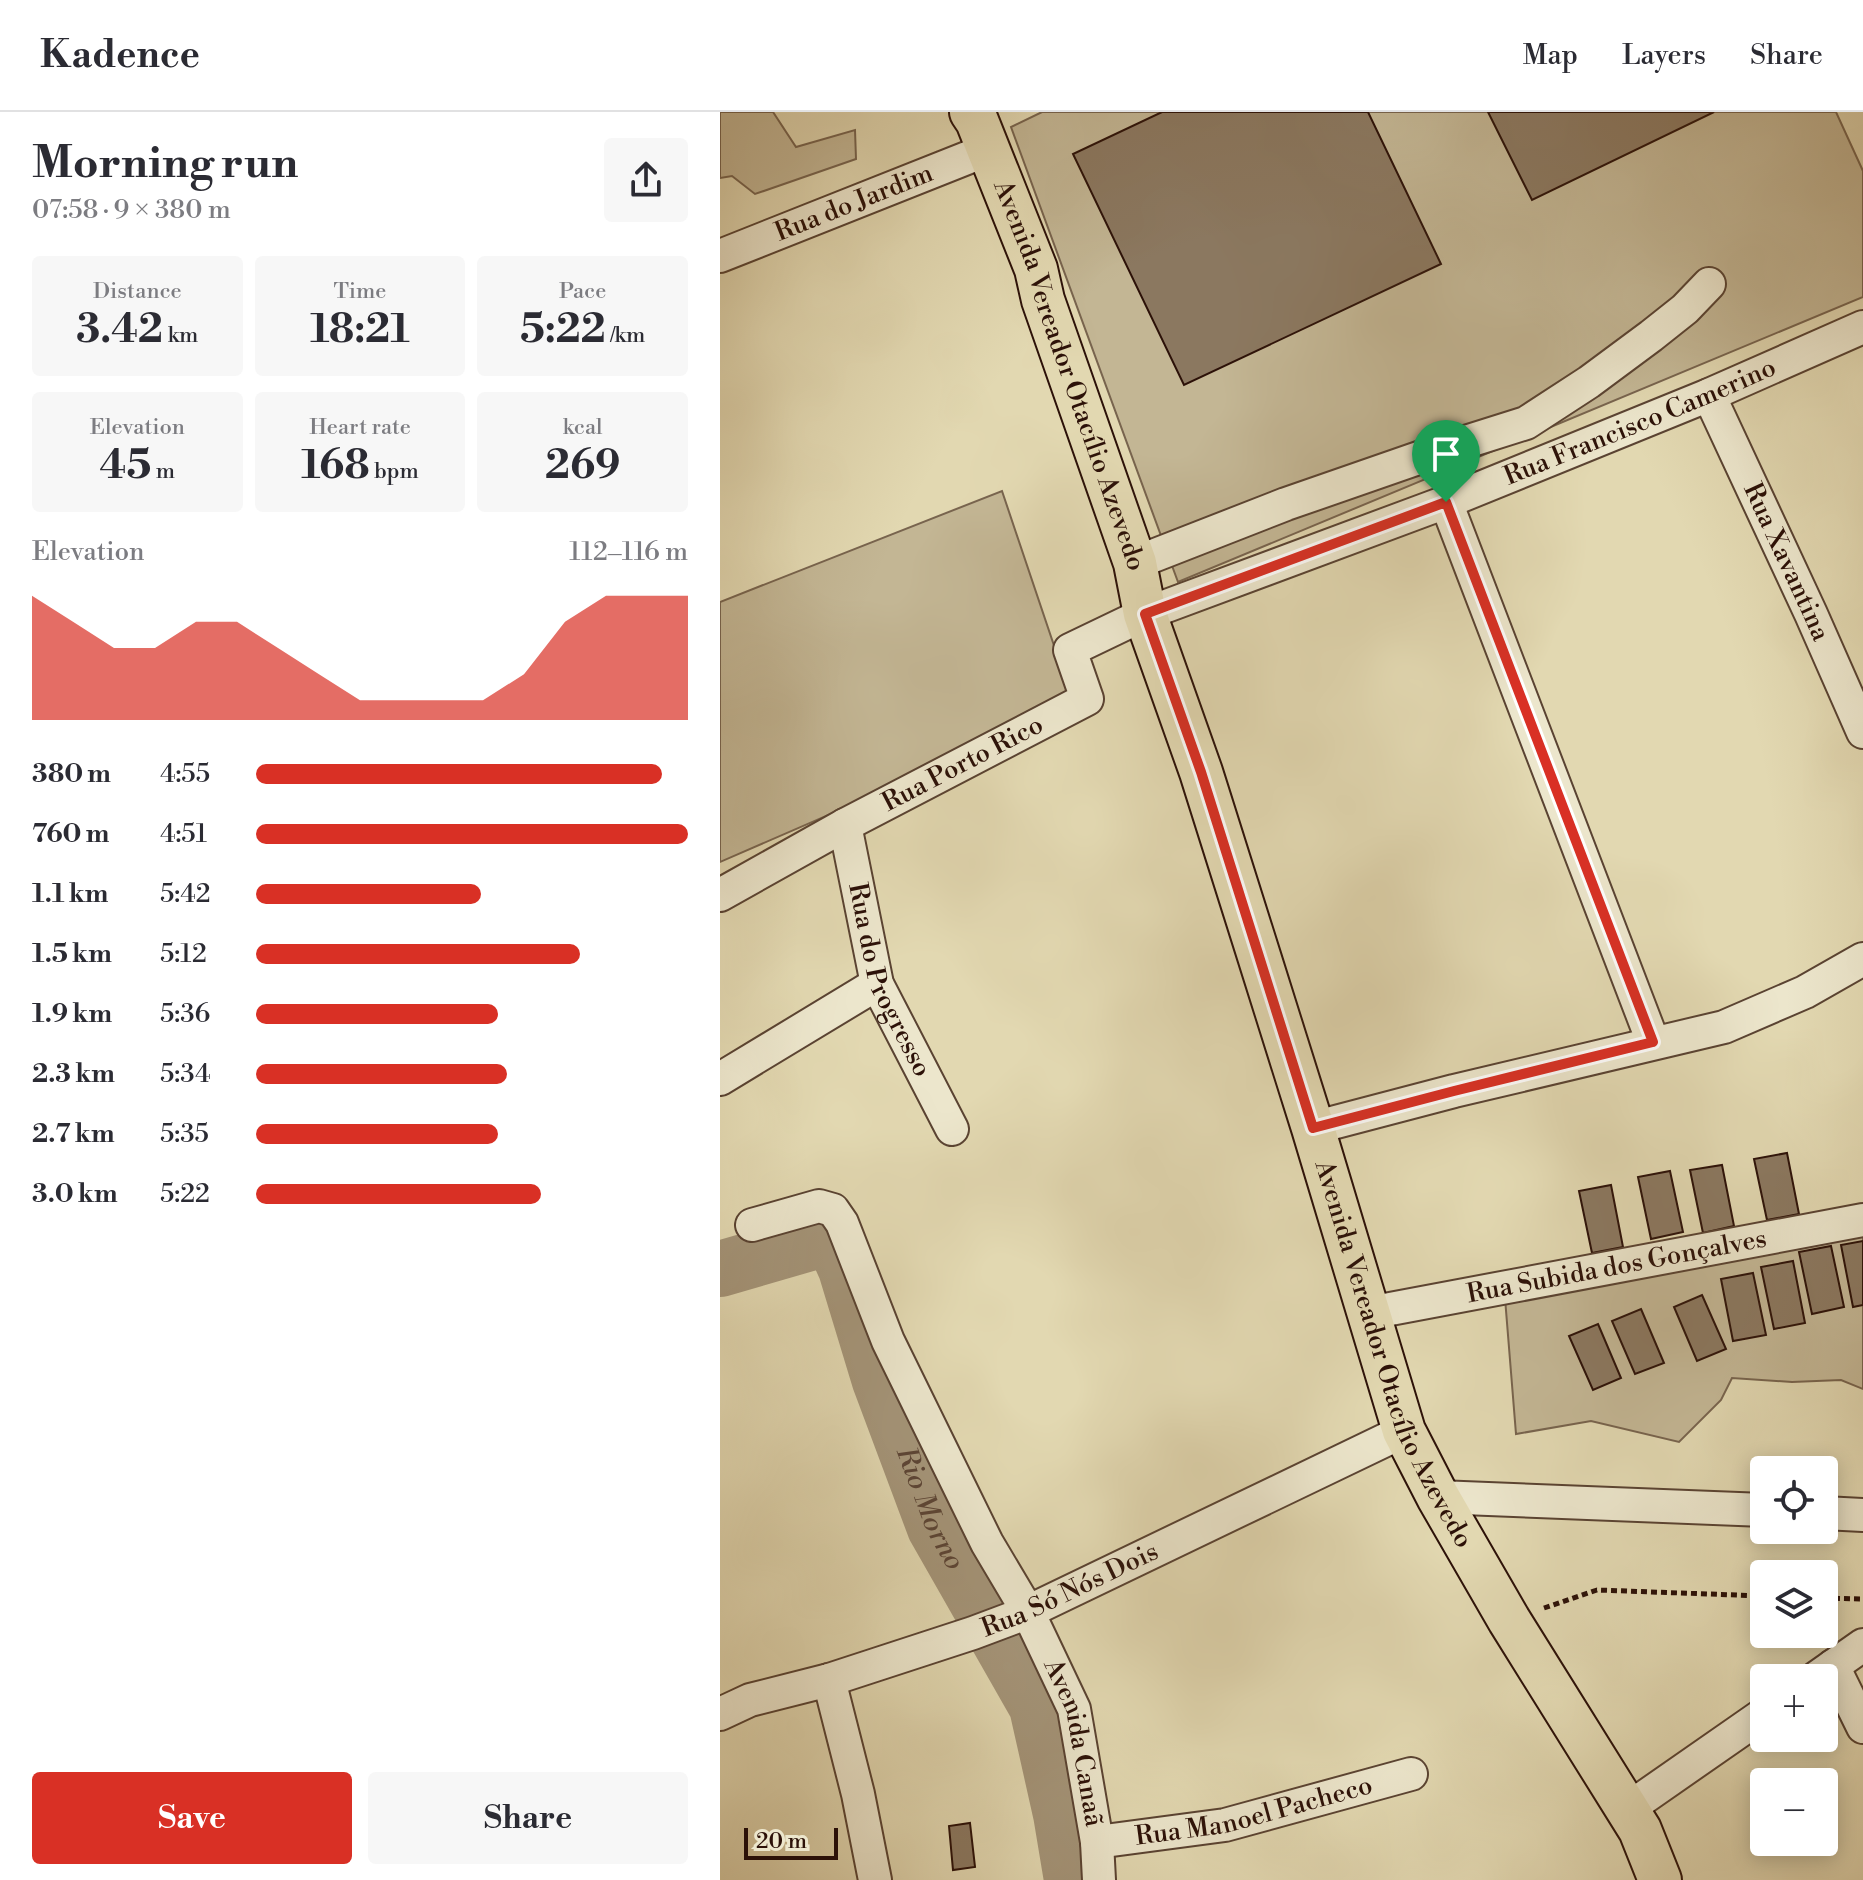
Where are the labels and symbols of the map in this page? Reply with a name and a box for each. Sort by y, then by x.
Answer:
street label: Rua do Jardim [770,157,938,249]
street label: Avenida Vereador Otacílio Azevedo [986,175,1152,573]
street label: Rua Francisco Camerino [1499,351,1781,493]
pin [1412,420,1480,502]
street label: Rua Xavantina [1736,478,1837,647]
street label: Rua Porto Rico [877,709,1049,819]
street label: Rua do Progresso [841,880,938,1082]
street label: Avenida Vereador Otacílio Azevedo [1307,1156,1480,1554]
street label: Rua Subida dos Gonçalves [1464,1222,1769,1310]
water label: Rio Morno [888,1441,973,1576]
street label: Rua Só Nós Dois [977,1535,1163,1644]
street label: Avenida Canaã [1036,1653,1110,1830]
street label: Rua Manoel Pacheco [1133,1769,1376,1853]
scale bar [744,1824,838,1860]

